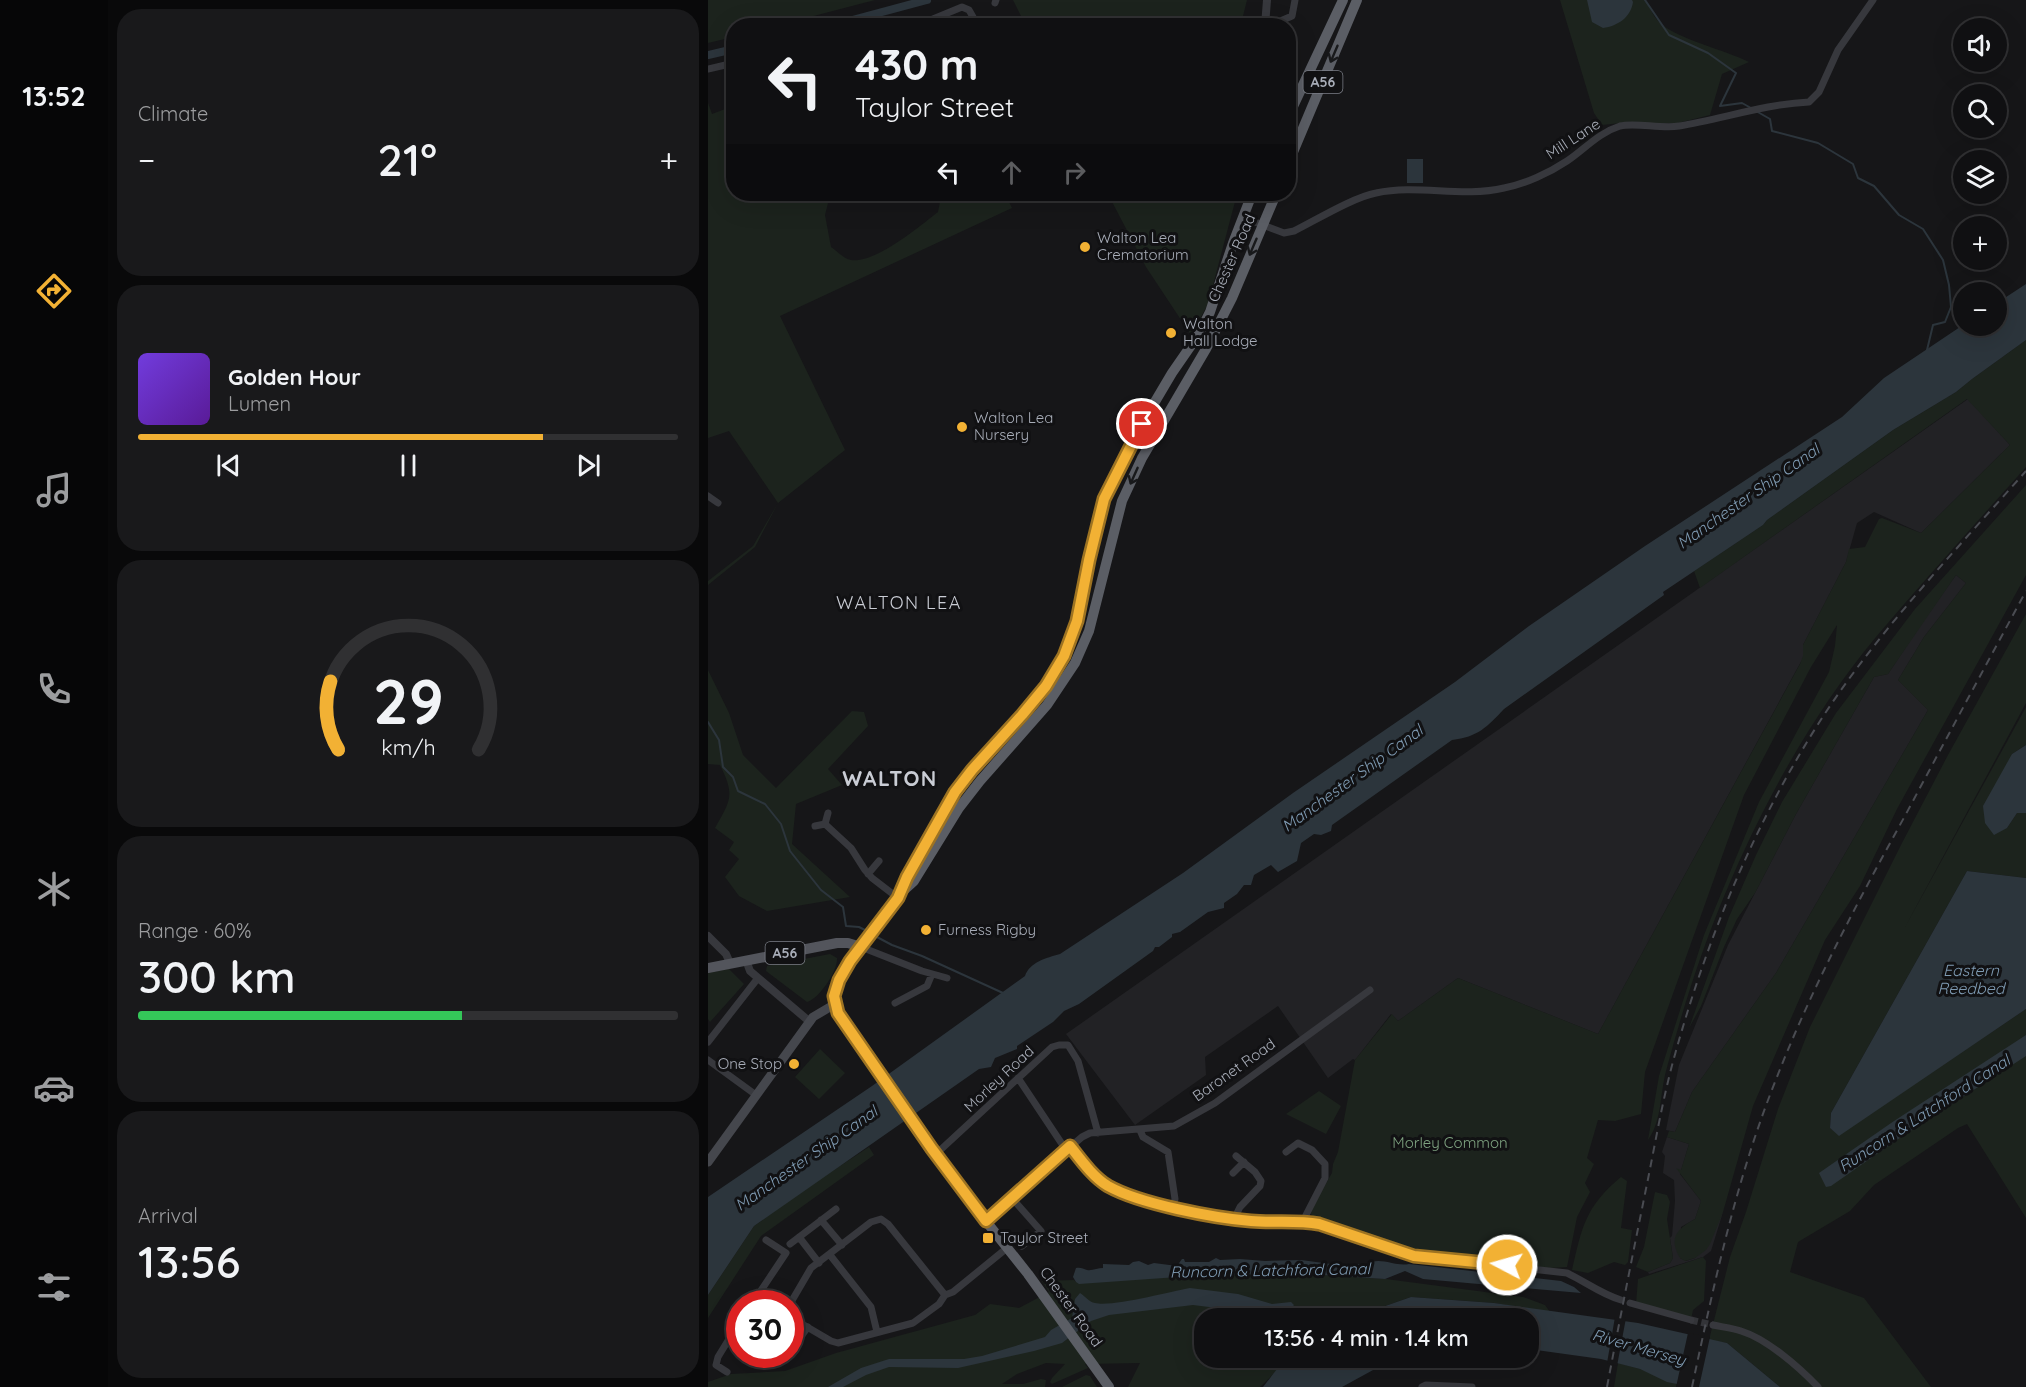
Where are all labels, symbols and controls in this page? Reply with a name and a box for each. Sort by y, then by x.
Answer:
map controls [1953,18,2007,336]
button: sound [1953,18,2007,72]
text: 430 m [855,38,979,91]
icon: left [756,42,834,120]
one-way arrow [1328,44,1339,63]
road number: A56 [1304,71,1342,93]
text: 13:52 [22,79,86,113]
button: search [1953,84,2007,138]
text: Taylor Street [855,90,1014,124]
text: Climate [138,101,208,126]
street label: Mill Lane [1542,114,1603,163]
text: 21° [378,131,437,187]
text: − [138,139,155,180]
text: + [659,139,678,180]
button: layers [1953,150,2007,204]
icon: left [932,156,965,189]
icon: ahead [995,156,1028,189]
icon: right [1058,156,1091,189]
street label: Chester Road [1204,211,1259,305]
button: + [1953,216,2007,270]
place label: Walton Lea Crematorium [1097,228,1189,264]
one-way arrow [1247,238,1258,256]
marker: Walton Lea Crematorium [1078,240,1092,254]
icon: directions [33,270,75,312]
button: − [1953,282,2007,336]
place label: Walton Hall Lodge [1183,314,1258,350]
marker: Walton Hall Lodge [1164,326,1178,340]
text: Golden Hour [228,363,361,391]
text: Lumen [228,391,291,416]
pin [1116,398,1167,449]
icon: arrive [1125,407,1158,440]
place label: Walton Lea Nursery [974,408,1053,444]
marker: Walton Lea Nursery [955,420,969,434]
water label: Manchester Ship Canal [1673,438,1825,553]
icon: previous [212,449,245,482]
icon: pause [392,449,425,482]
icon: next [572,449,605,482]
one-way arrow [1127,466,1139,484]
icon: music [33,469,75,511]
district label: WALTON LEA [836,591,962,614]
text: 29 [373,663,443,741]
icon: phone [33,668,75,710]
water label: Manchester Ship Canal [1278,719,1428,836]
text: km/h [381,735,435,761]
district label: WALTON [842,765,938,791]
icon: climate [33,868,75,910]
text: Range · 60% [138,918,252,943]
place label: Furness Rigby [938,920,1036,939]
marker: Furness Rigby [919,923,933,937]
road number: A56 [766,942,805,964]
text: 300 km [138,948,296,1004]
water label: Eastern Reedbed [1938,960,2007,998]
street label: Baronet Road [1189,1034,1279,1105]
street label: Morley Road [960,1041,1038,1116]
water label: Runcorn & Latchford Canal [1835,1049,2015,1176]
place label: One Stop [718,1054,782,1073]
marker: One Stop [787,1057,801,1071]
icon: car [33,1067,75,1109]
water label: Manchester Ship Canal [731,1100,883,1215]
park label: Morley Common [1392,1133,1508,1152]
text: Arrival [138,1203,198,1228]
place label: Taylor Street [1000,1228,1088,1247]
marker: Taylor Street [981,1231,995,1245]
text: 13:56 [138,1233,240,1289]
position arrow [1475,1233,1539,1297]
water label: Runcorn & Latchford Canal [1170,1258,1373,1282]
street label: Chester Road [1036,1263,1107,1350]
icon: filters [33,1266,75,1308]
speed limit sign: 30 [726,1290,804,1368]
text: 13:56 · 4 min · 1.4 km [1264,1324,1469,1352]
water label: River Mersey [1590,1324,1689,1370]

